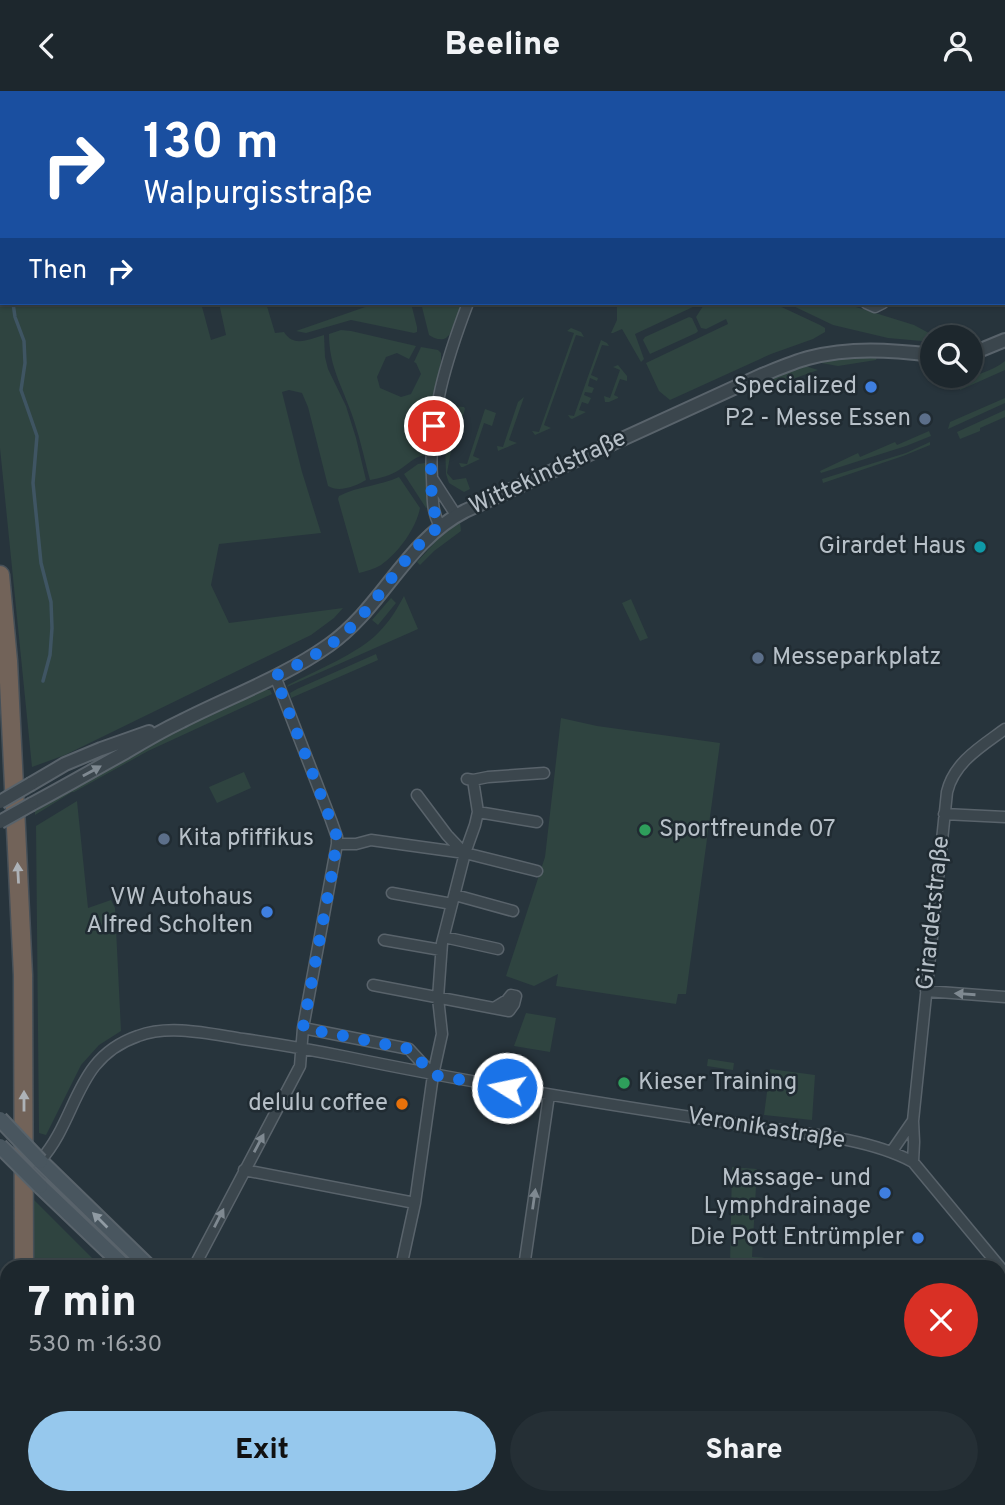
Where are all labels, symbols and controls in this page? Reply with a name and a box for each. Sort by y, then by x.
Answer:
text: Beeline [445,26,560,66]
icon: back [28,27,66,65]
icon: person [939,27,977,65]
text: 130 m [143,114,279,176]
icon: right [28,119,119,210]
text: Walpurgisstraße [143,175,372,215]
icon: right [101,252,139,290]
text: Then [28,255,87,288]
map controls [920,325,983,388]
button: search [920,325,983,388]
place label: Specialized [734,372,857,402]
marker: Specialized [863,379,879,395]
pin [404,396,464,456]
place label: P2 - Messe Essen [725,404,911,434]
icon: arrive [415,407,453,445]
marker: P2 - Messe Essen [917,411,933,427]
street label: Wittekindstraße [465,424,631,522]
place label: Girardet Haus [819,532,966,562]
marker: Girardet Haus [972,539,988,555]
place label: Messeparkplatz [772,643,942,673]
marker: Messeparkplatz [750,650,766,666]
one-way arrow [82,765,102,777]
place label: Sportfreunde 07 [659,815,836,845]
marker: Sportfreunde 07 [637,822,653,838]
place label: Kita pfiffikus [178,824,314,854]
marker: Kita pfiffikus [156,831,172,847]
street label: Girardetstraße [911,834,957,992]
one-way arrow [12,862,23,884]
place label: VW Autohaus Alfred Scholten [86,883,253,941]
marker: VW Autohaus Alfred Scholten [259,904,275,920]
one-way arrow [954,988,976,999]
position arrow [470,1051,544,1125]
place label: Kieser Training [638,1068,797,1098]
marker: Kieser Training [616,1075,632,1091]
place label: delulu coffee [248,1089,388,1119]
one-way arrow [18,1090,30,1112]
marker: delulu coffee [394,1096,410,1112]
street label: Veronikastraße [685,1102,847,1156]
one-way arrow [253,1133,265,1153]
place label: Massage- und Lymphdrainage [704,1164,871,1222]
marker: Massage- und Lymphdrainage [877,1185,893,1201]
one-way arrow [528,1188,539,1210]
one-way arrow [213,1208,225,1228]
one-way arrow [92,1212,108,1229]
place label: Die Pott Entrümpler [690,1223,904,1253]
marker: Die Pott Entrümpler [910,1230,926,1246]
text: 7 min [28,1278,137,1331]
button: close [904,1283,978,1357]
text: 530 m · 16:30 [28,1331,162,1360]
button: Exit [28,1411,496,1491]
button: Share [510,1411,978,1491]

